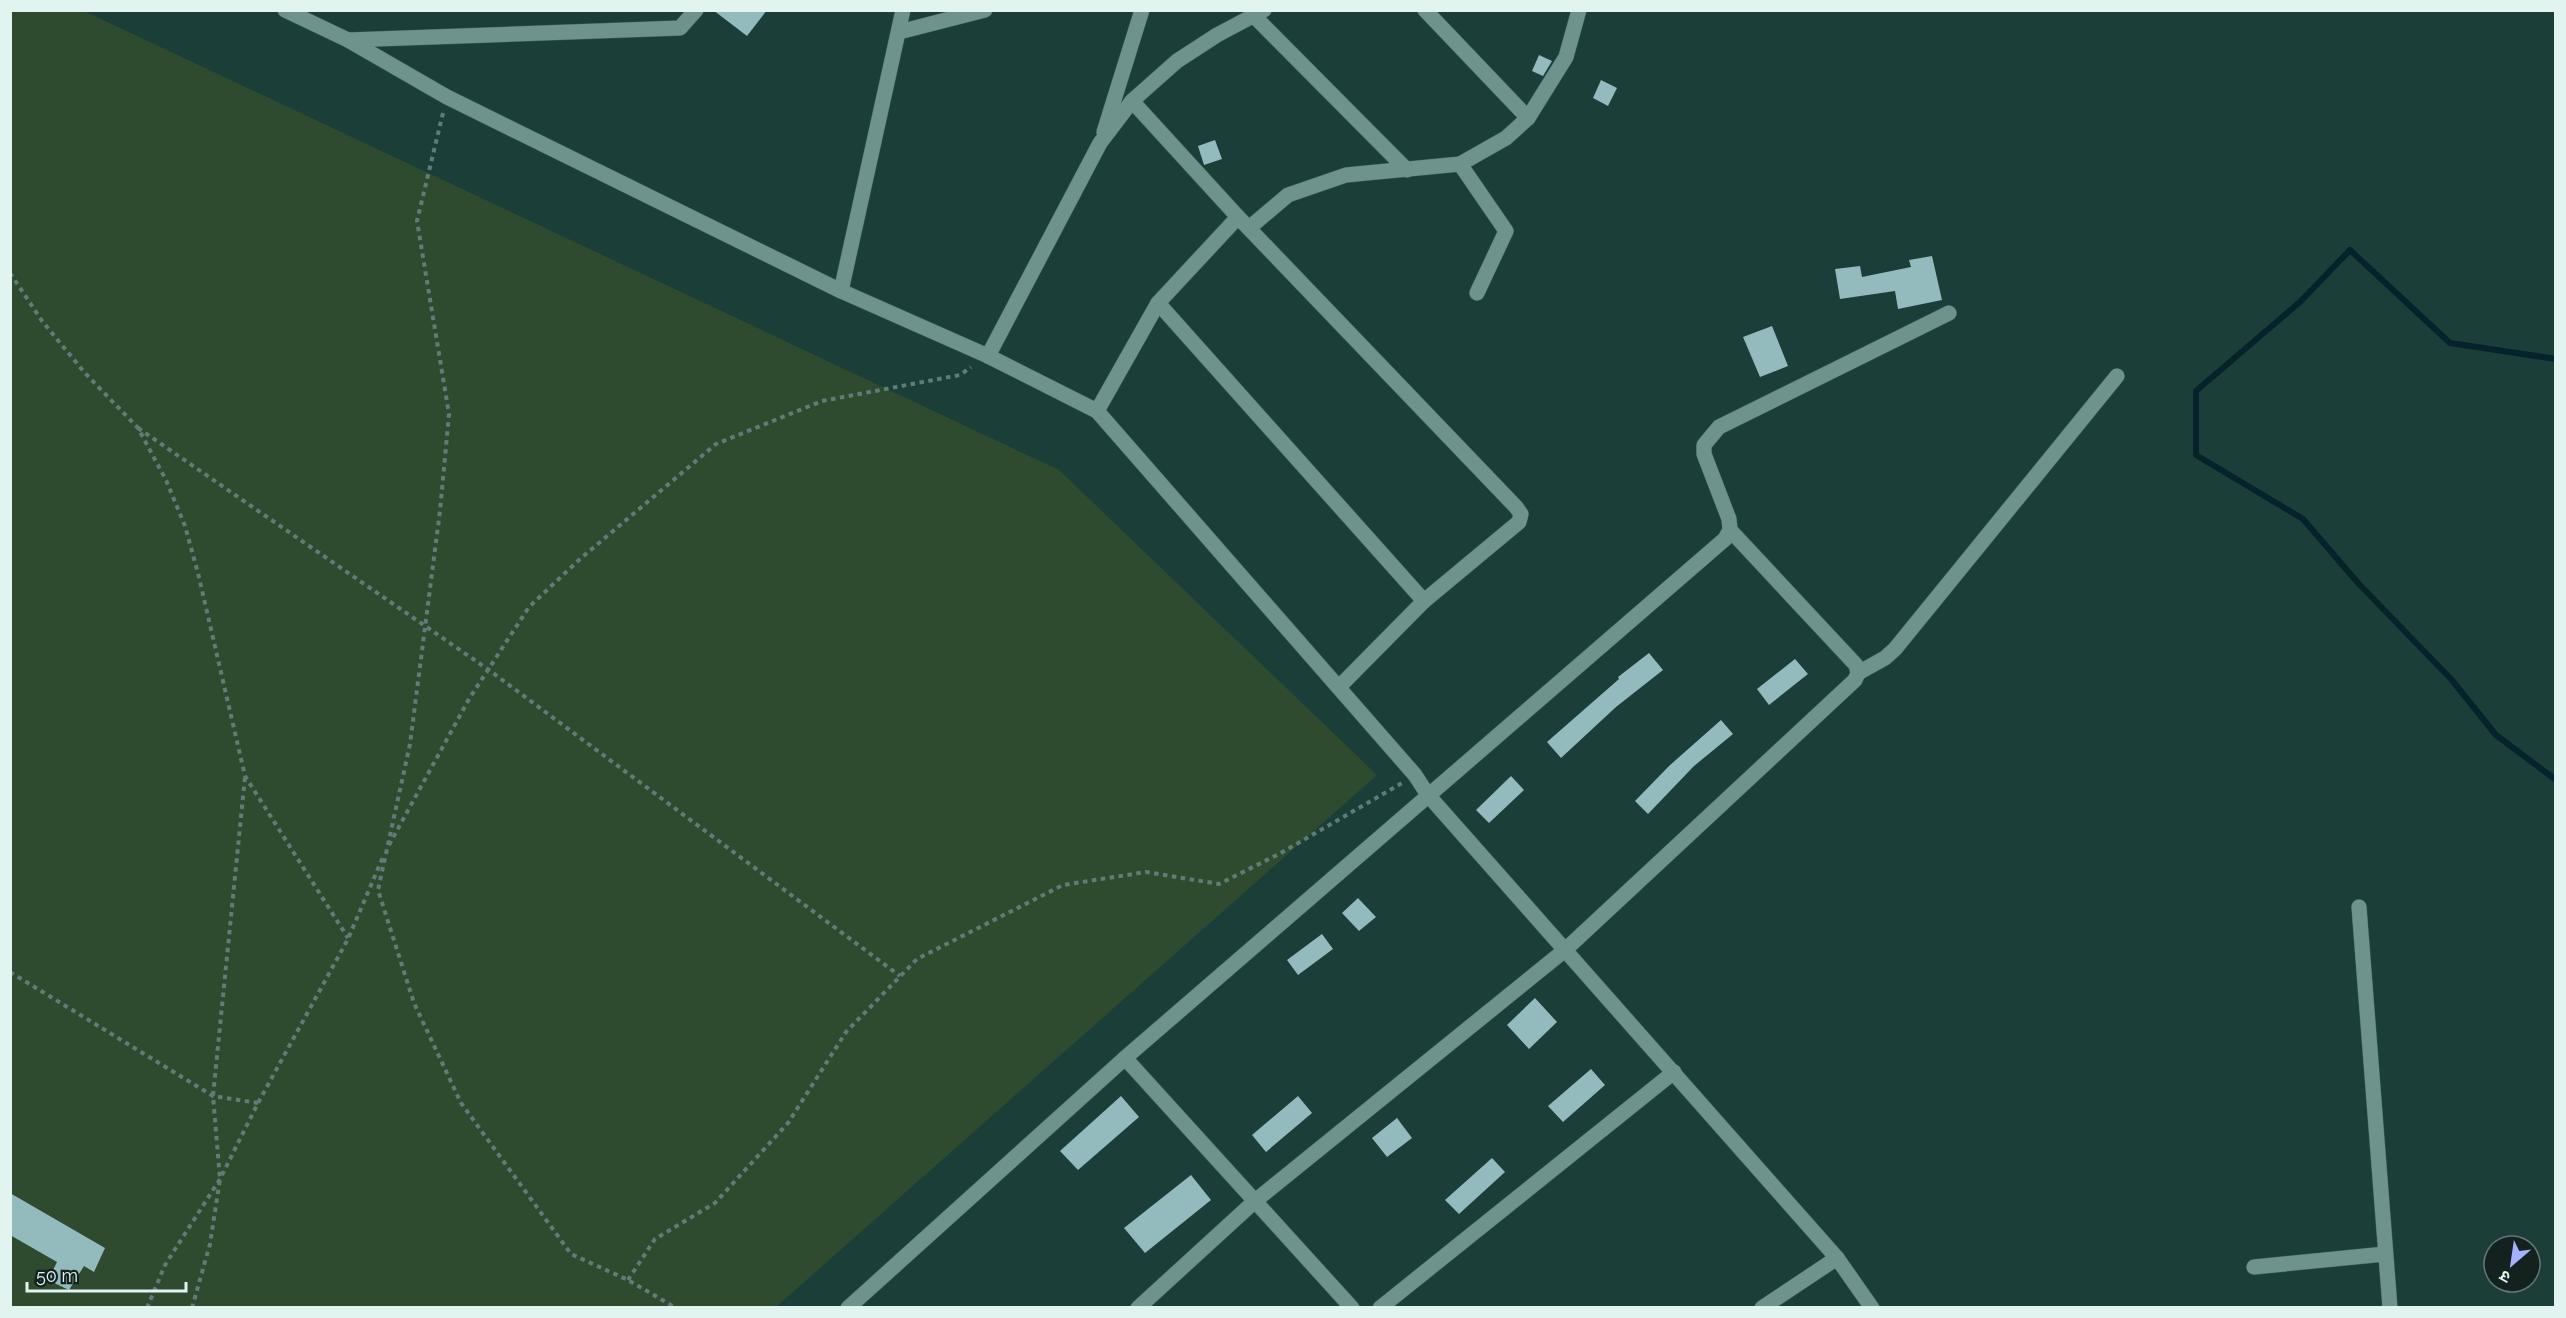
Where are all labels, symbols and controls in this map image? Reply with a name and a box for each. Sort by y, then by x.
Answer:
north arrow [2482,1234,2542,1294]
scale bar [27,1255,186,1293]
text: 50 m [36,1265,78,1286]
text: उ [2496,1266,2514,1287]

